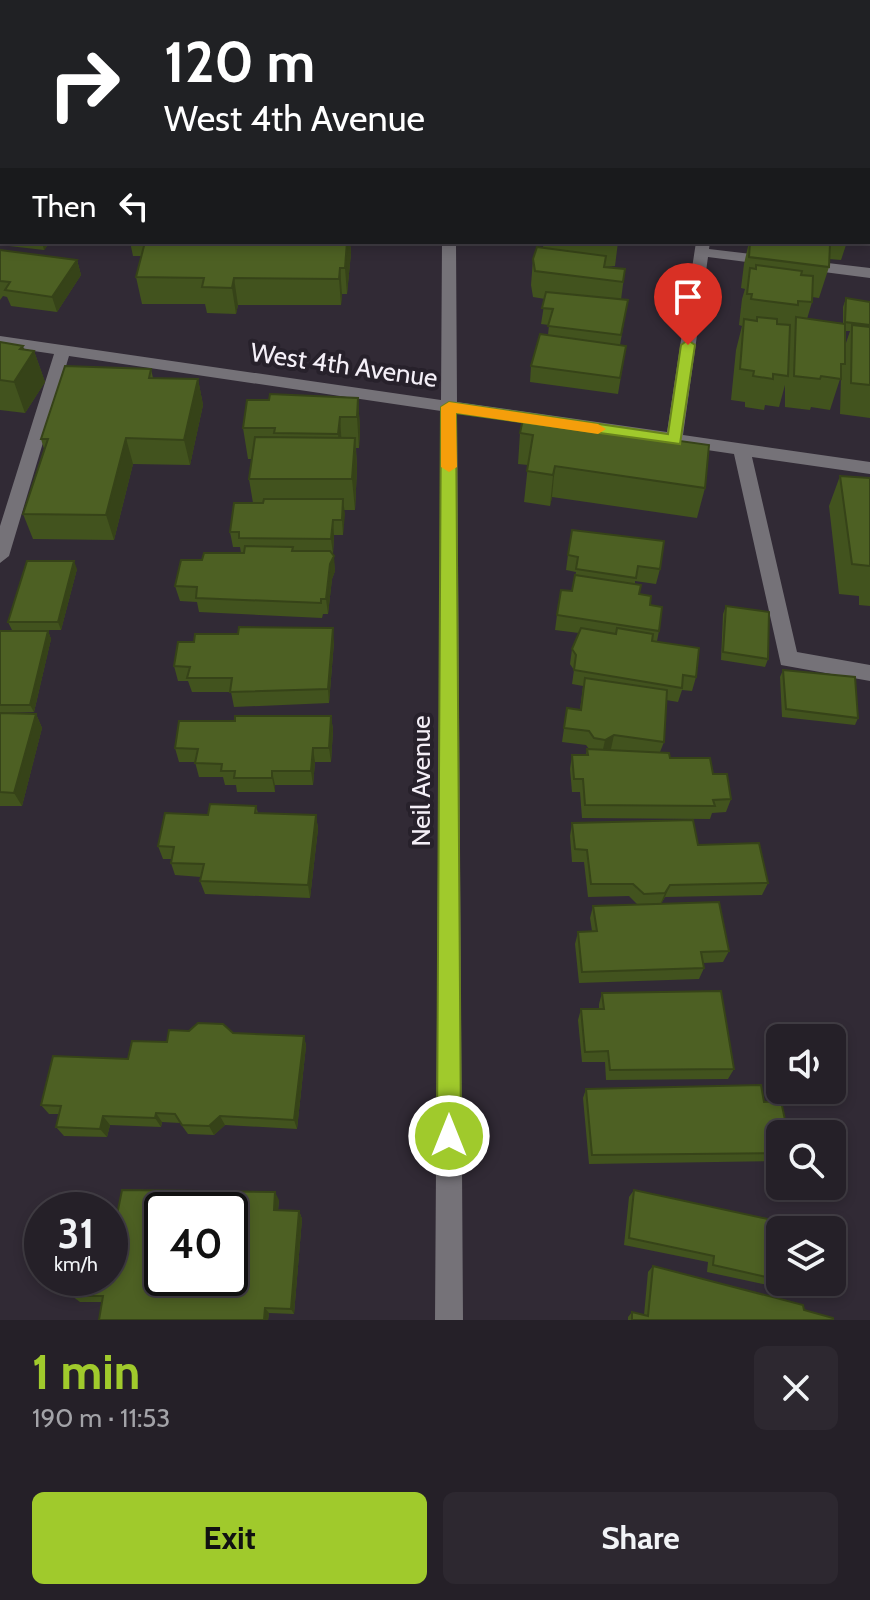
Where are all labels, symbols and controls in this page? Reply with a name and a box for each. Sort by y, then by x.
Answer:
text: 120 m [164,28,315,96]
icon: right [32,32,136,136]
text: West 4th Avenue [164,96,425,140]
icon: left [112,184,156,228]
text: Then [32,188,96,225]
pin [654,263,722,345]
icon: arrive [666,275,710,319]
street label: West 4th Avenue [248,336,440,394]
street label: Neil Avenue [405,715,437,847]
map controls [766,1024,846,1296]
button: sound [766,1024,846,1104]
position arrow [407,1094,491,1178]
button: search [766,1120,846,1200]
speed limit sign: 40 [144,1192,248,1296]
text: 31 [58,1209,94,1258]
button: layers [766,1216,846,1296]
text: km/h [54,1252,98,1276]
text: 1 min [32,1343,140,1401]
button: close [754,1346,838,1430]
text: 190 m · 11:53 [32,1402,170,1434]
button: Exit [32,1492,427,1584]
button: Share [443,1492,838,1584]

